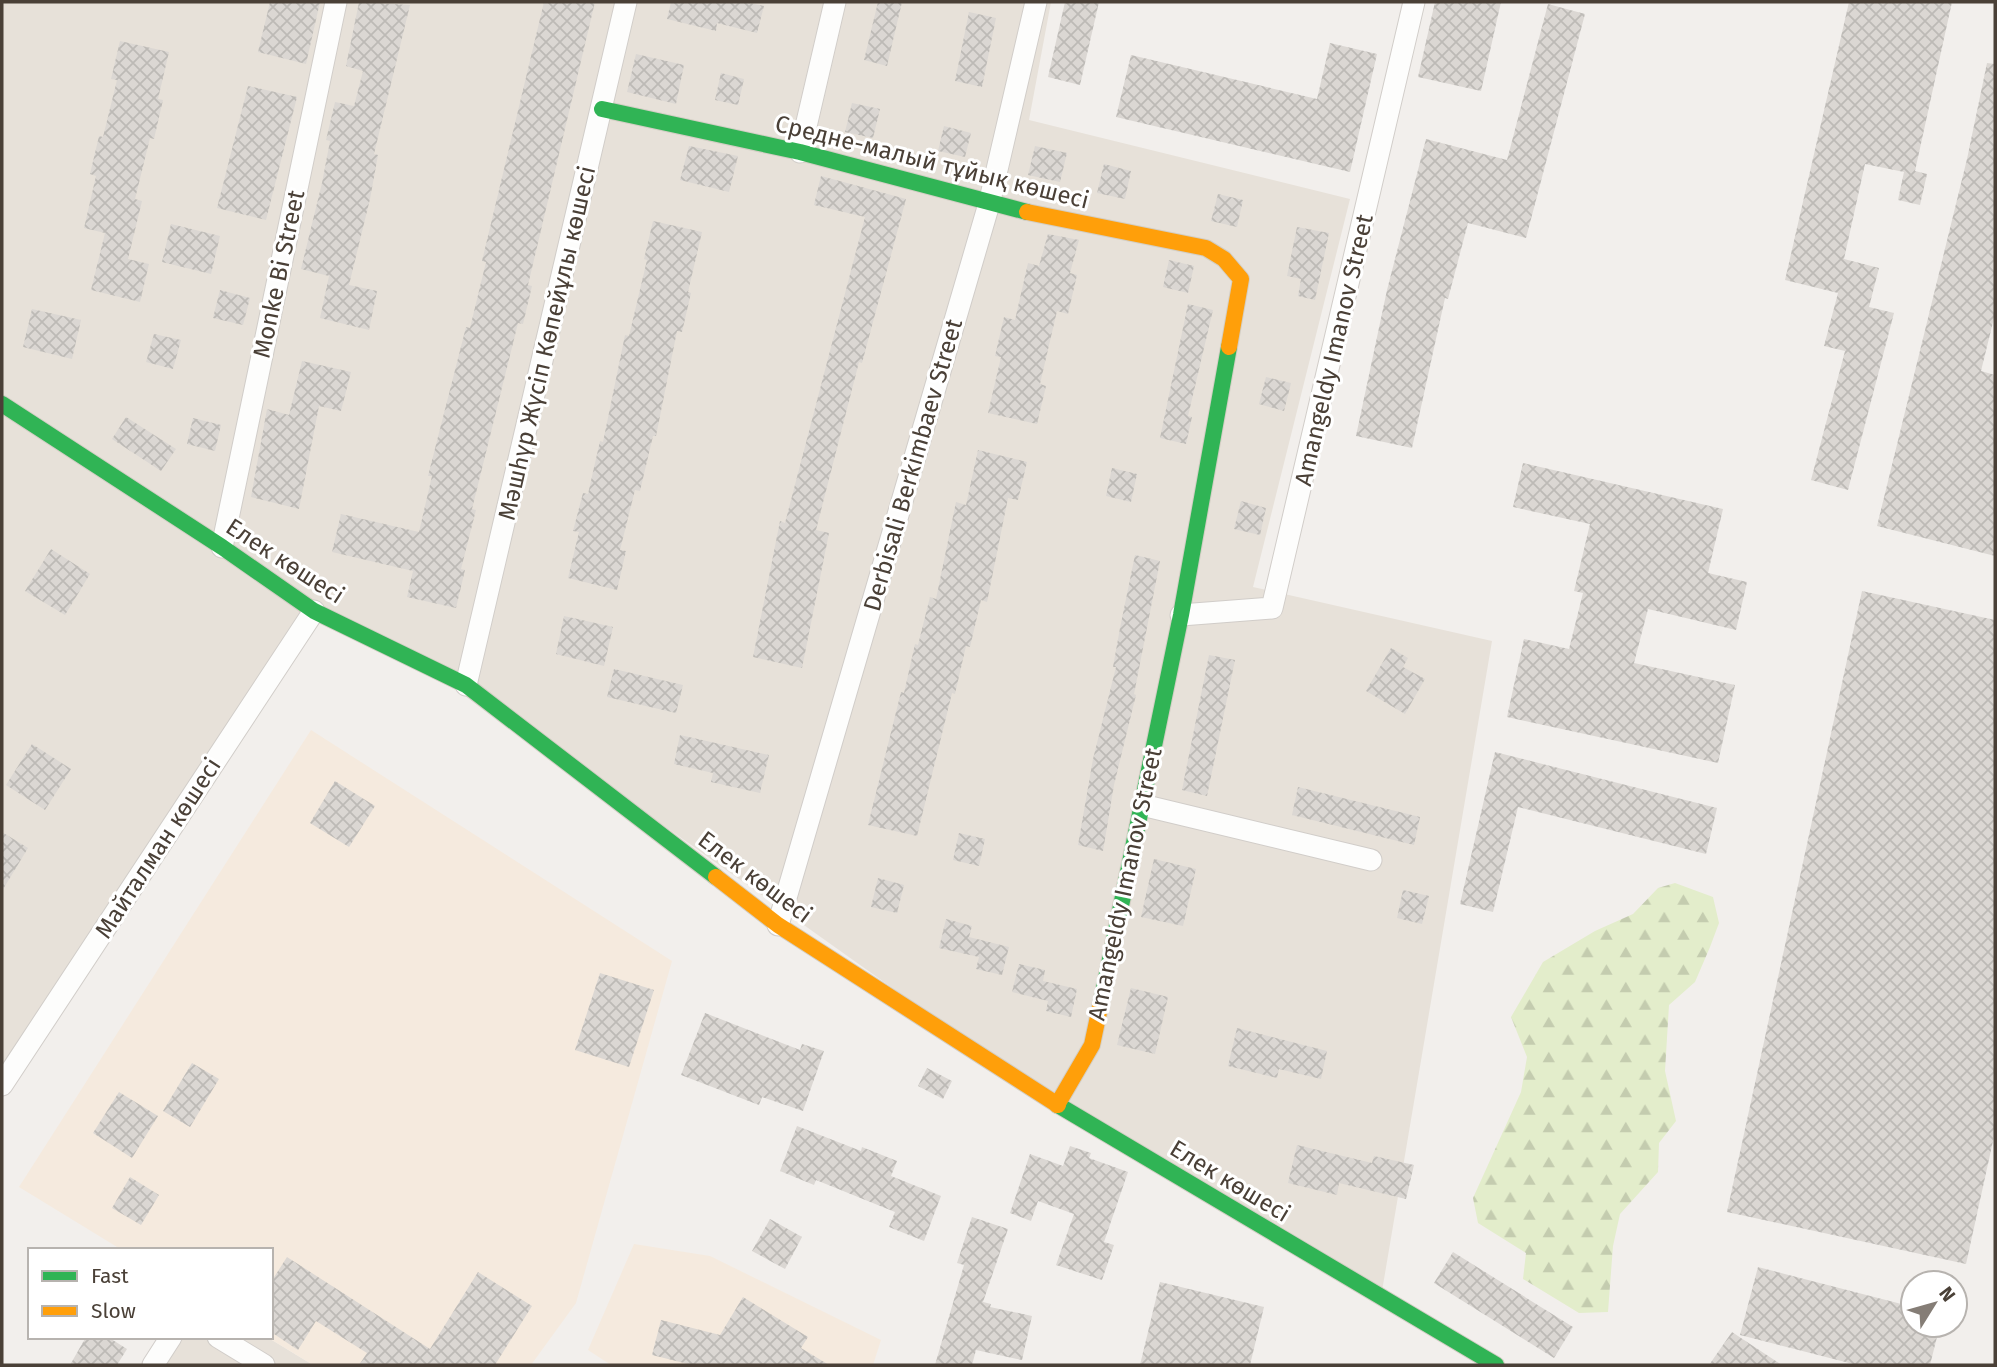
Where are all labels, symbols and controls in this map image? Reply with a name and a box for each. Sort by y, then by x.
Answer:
street label: Средне-малый тұйық көшесі [772,109,1092,215]
street label: Мәшһүр Жүсіп Көпейұлы көшесі [493,163,601,523]
street label: Monke Bi Street [248,187,311,361]
street label: Amangeldy Imanov Street [1289,211,1379,489]
street label: Derbisali Berkimbaev Street [858,315,968,614]
street label: Елек көшесі [221,512,349,610]
street label: Amangeldy Imanov Street [1082,745,1168,1023]
street label: Майталман көшесі [89,753,227,943]
street label: Елек көшесі [693,825,817,929]
street label: Елек көшесі [1165,1134,1295,1228]
legend [28,1248,273,1339]
text: Fast [91,1263,129,1289]
north arrow [1899,1269,1969,1339]
text: N [1934,1282,1960,1306]
text: Slow [91,1298,136,1324]

